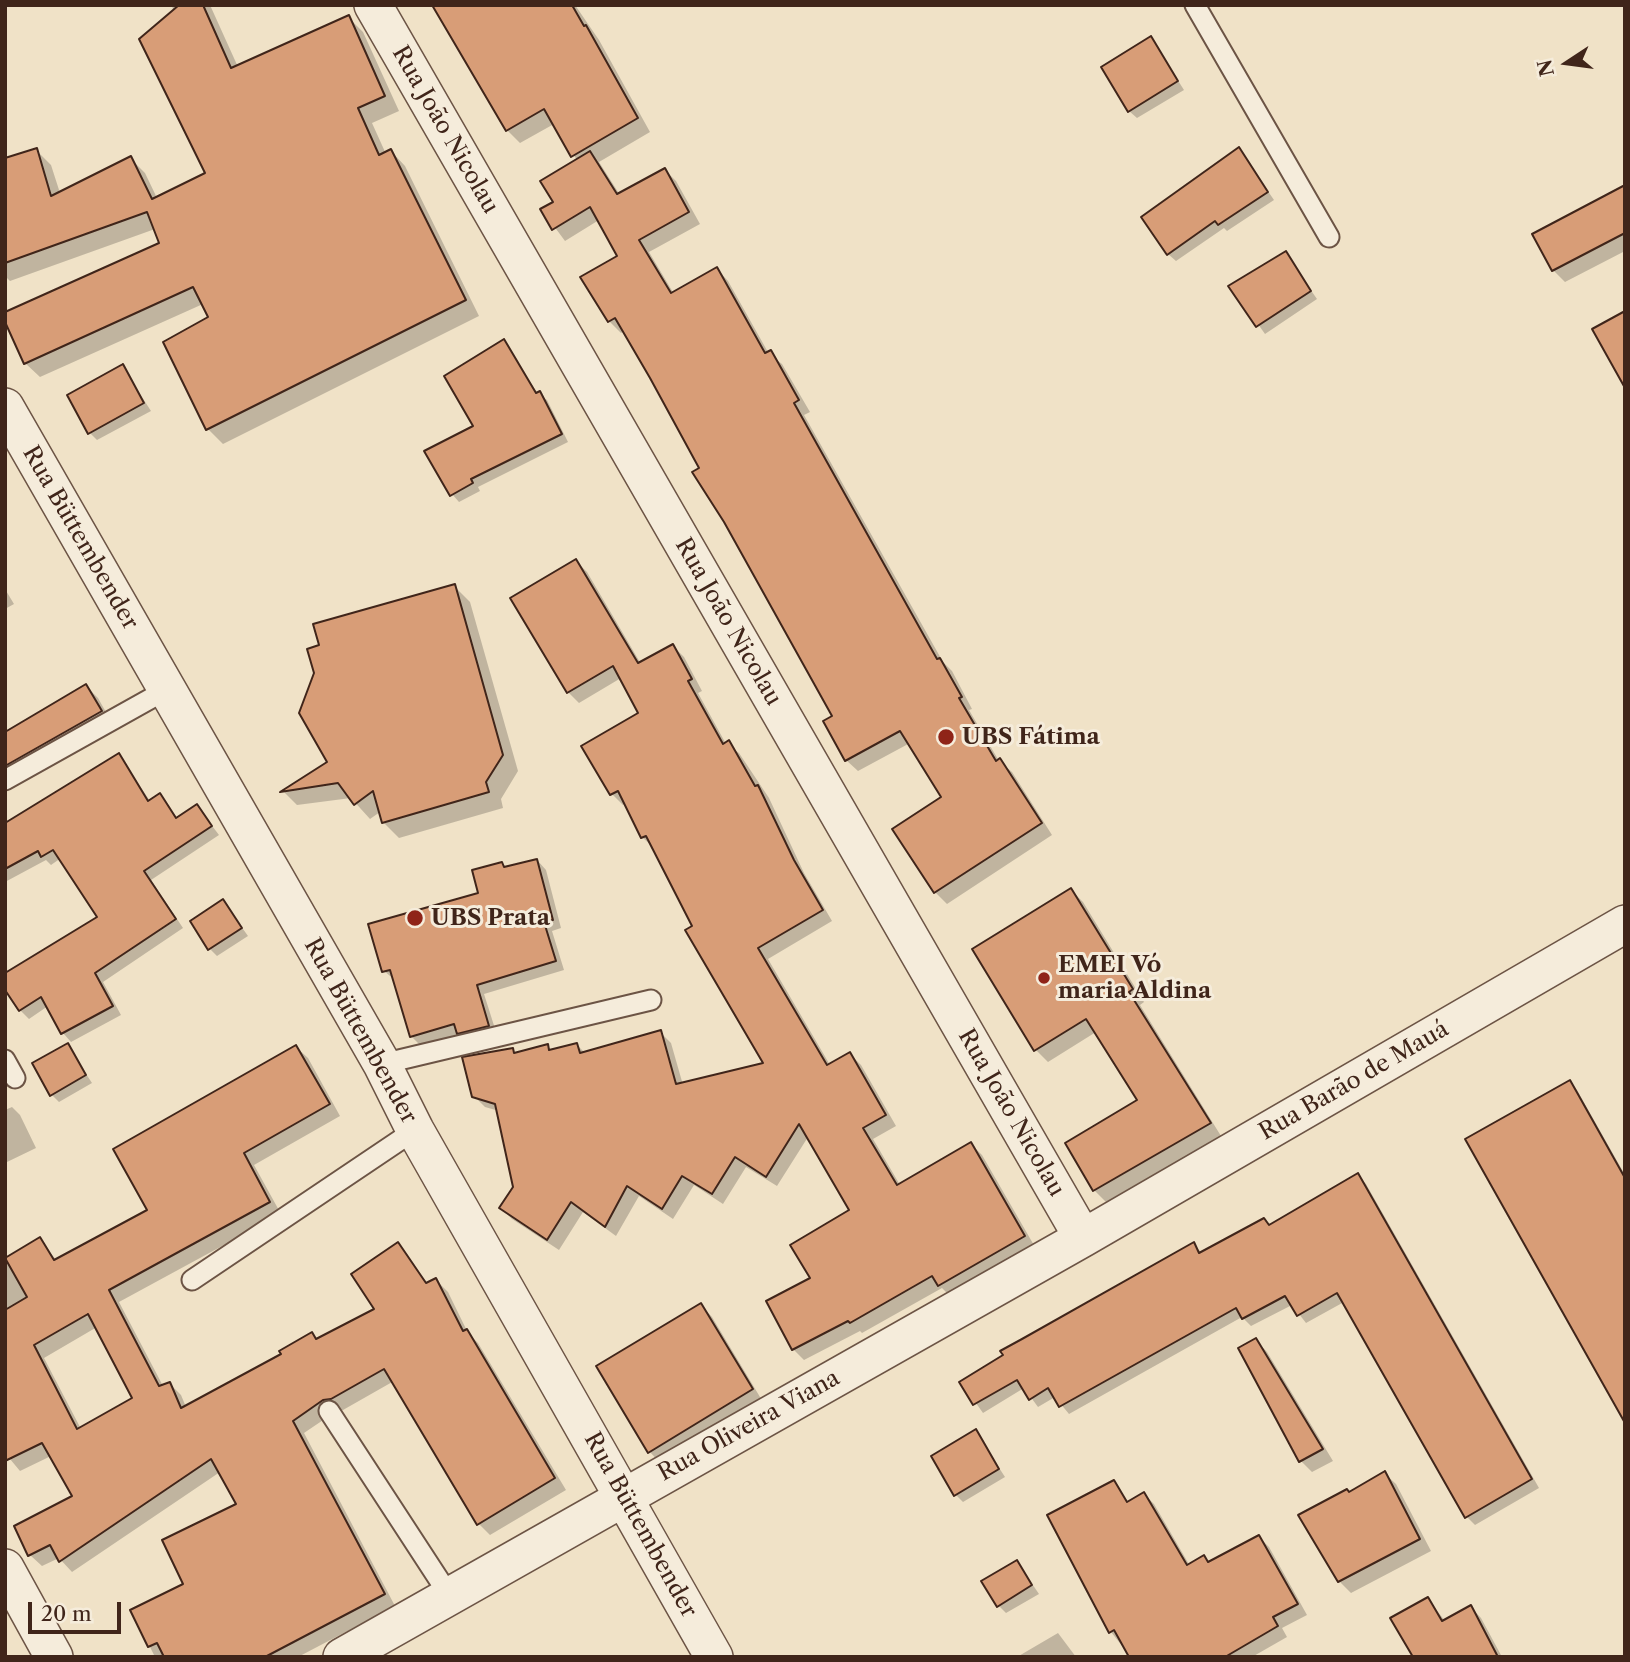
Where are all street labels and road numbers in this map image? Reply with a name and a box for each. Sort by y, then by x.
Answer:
street label: Rua João Nicolau [386,41,504,219]
street label: Rua Büttembender [16,441,144,635]
street label: Rua João Nicolau [669,533,787,711]
street label: Rua Büttembender [298,934,422,1128]
street label: Rua Barão de Mauá [1254,1016,1454,1146]
street label: Rua João Nicolau [952,1024,1070,1202]
street label: Rua Oliveira Viana [653,1365,845,1487]
street label: Rua Büttembender [578,1428,702,1622]

